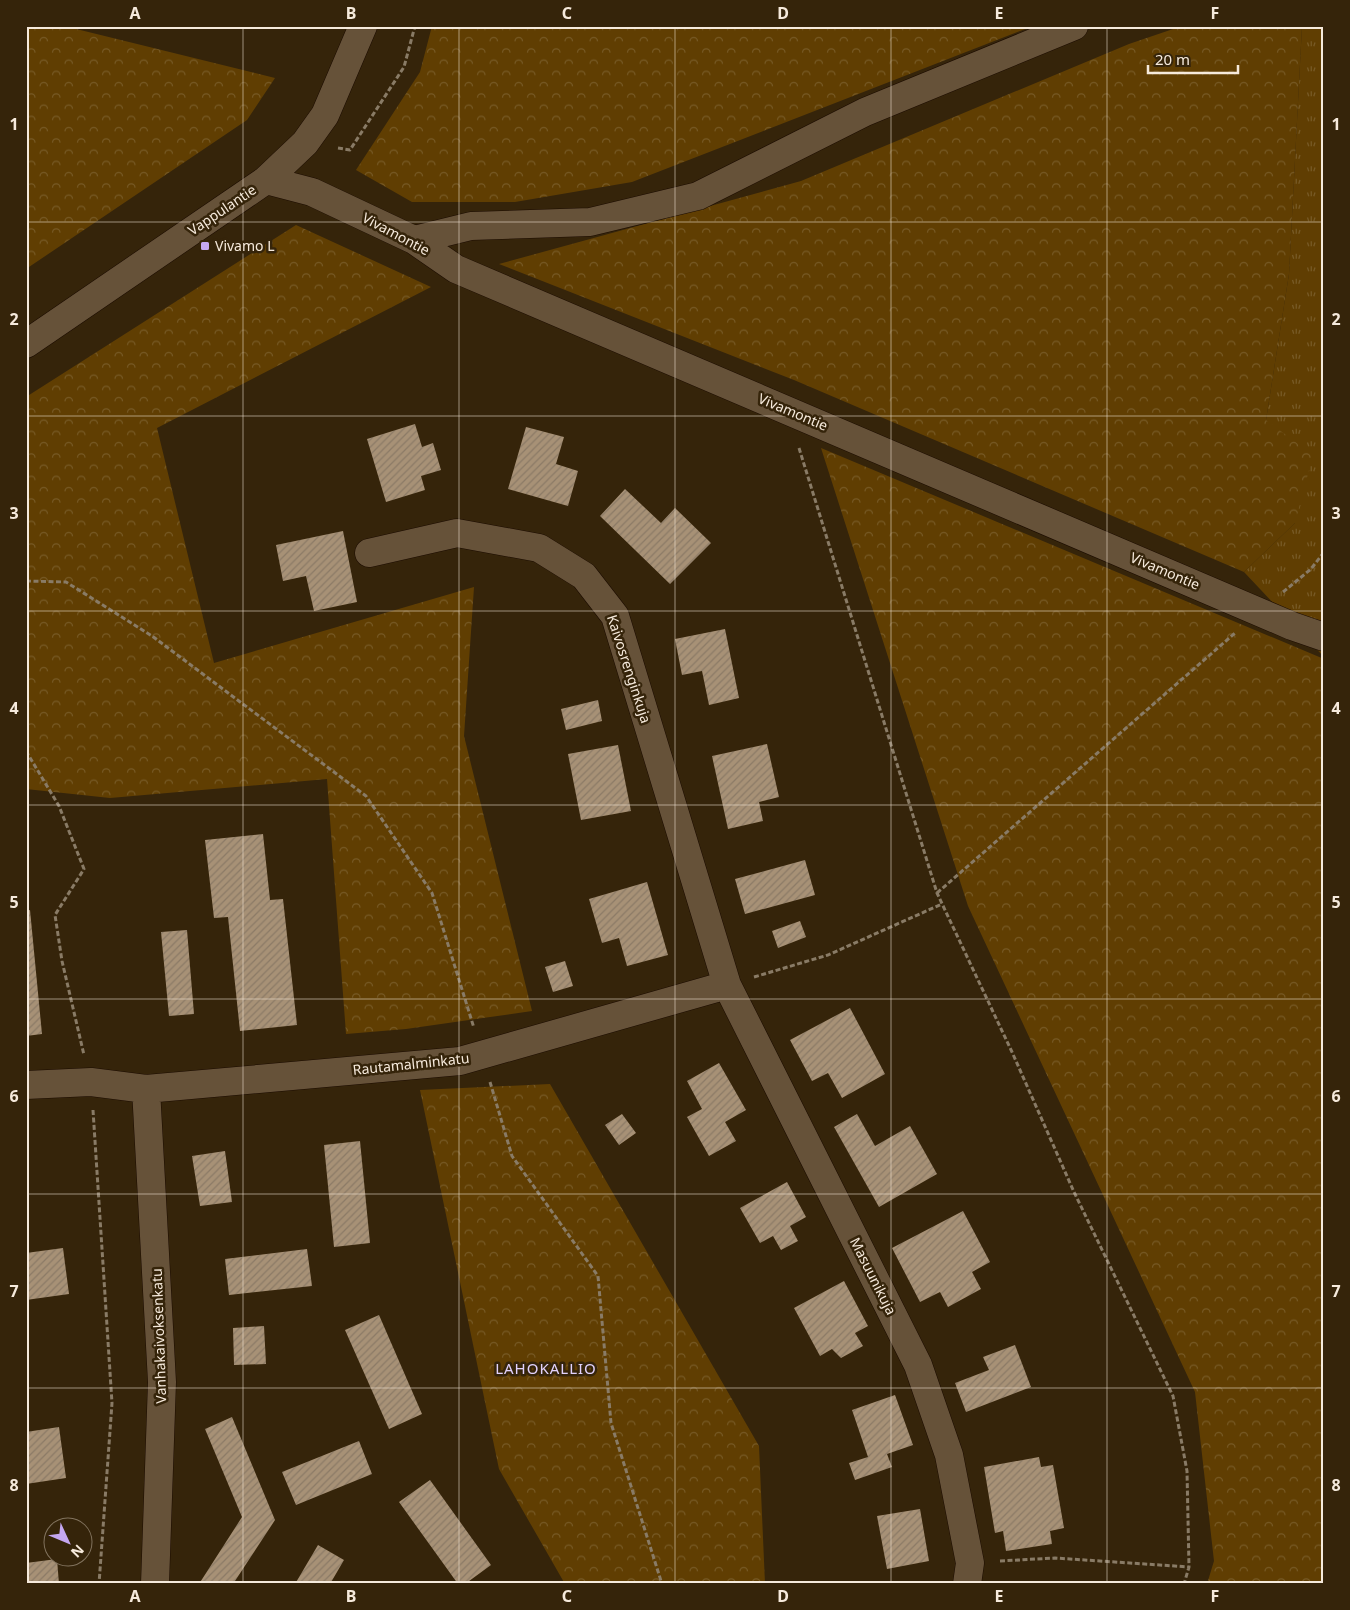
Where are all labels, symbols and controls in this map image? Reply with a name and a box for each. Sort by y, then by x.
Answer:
text: A [129,2,141,24]
text: B [346,2,356,24]
text: C [562,2,572,24]
text: D [777,2,789,24]
text: E [995,2,1004,24]
text: F [1211,2,1219,24]
scale bar [1148,42,1238,74]
text: 20 m [1155,49,1190,69]
text: 1 [9,113,19,135]
text: 1 [1331,113,1341,135]
street label: Vappulantie [184,180,260,239]
street label: Vivamontie [359,208,433,259]
place label: Vivamo L [215,236,275,255]
marker: Vivamo L [199,240,211,252]
text: 2 [9,308,19,330]
text: 2 [1331,308,1341,330]
street label: Vivamontie [756,388,831,435]
text: 3 [9,502,19,524]
text: 3 [1331,502,1341,524]
street label: Vivamontie [1128,547,1203,594]
street label: Kaivosrenginkuja [603,612,656,725]
text: 4 [9,697,19,719]
text: 4 [1331,697,1341,719]
text: 5 [9,891,19,913]
text: 5 [1331,891,1341,913]
street label: Rautamalminkatu [352,1048,470,1079]
text: 6 [9,1085,19,1107]
text: 6 [1331,1085,1341,1107]
street label: Masuunikuja [846,1234,901,1318]
street label: Vanhakaivoksenkatu [147,1268,170,1404]
text: 7 [9,1280,19,1302]
text: 7 [1331,1280,1341,1302]
district label: LAHOKALLIO [495,1358,597,1378]
text: 8 [9,1474,19,1496]
text: 8 [1331,1474,1341,1496]
north arrow [42,1518,92,1568]
text: N [67,1541,89,1562]
text: A [129,1585,141,1607]
text: B [346,1585,356,1607]
text: C [562,1585,572,1607]
text: D [777,1585,789,1607]
text: E [995,1585,1004,1607]
text: F [1211,1585,1219,1607]

